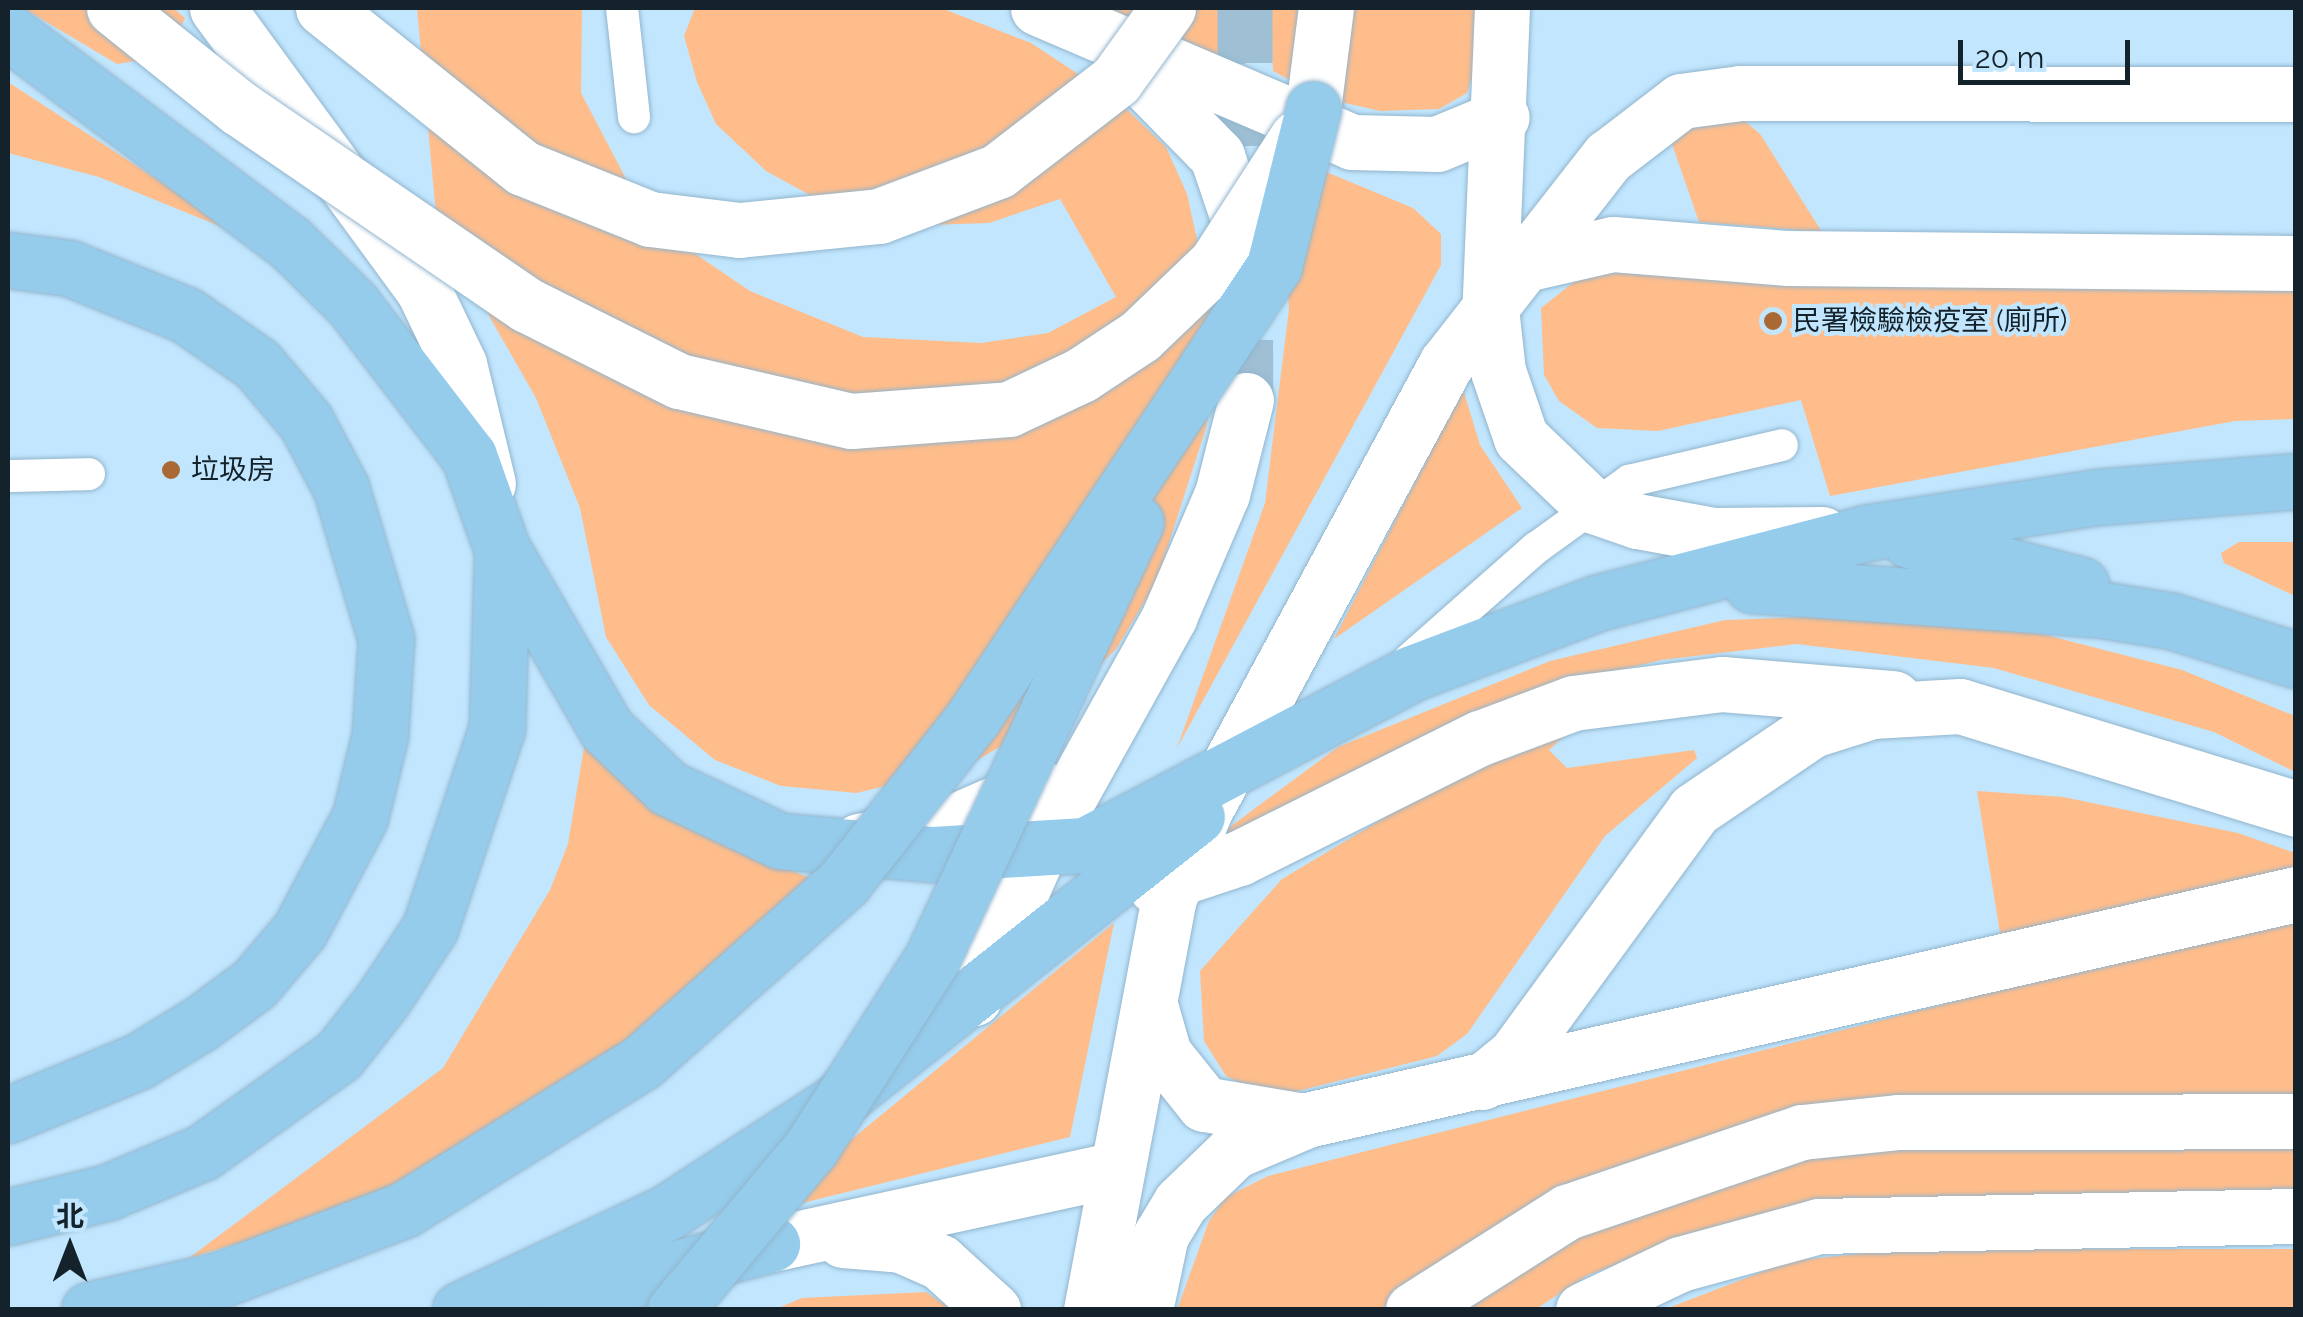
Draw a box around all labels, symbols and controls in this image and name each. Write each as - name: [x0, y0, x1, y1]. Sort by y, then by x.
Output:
- scale bar: [1963, 20, 2136, 82]
- text: 20 m: [1975, 40, 2044, 75]
- place label: 民署檢驗檢疫室 (廁所): [1793, 304, 2067, 338]
- marker: 民署檢驗檢疫室 (廁所): [1762, 310, 1784, 332]
- place label: 垃圾房: [191, 453, 275, 487]
- marker: 垃圾房: [160, 459, 182, 481]
- north arrow: [20, 1197, 120, 1297]
- text: 北: [56, 1200, 84, 1233]

